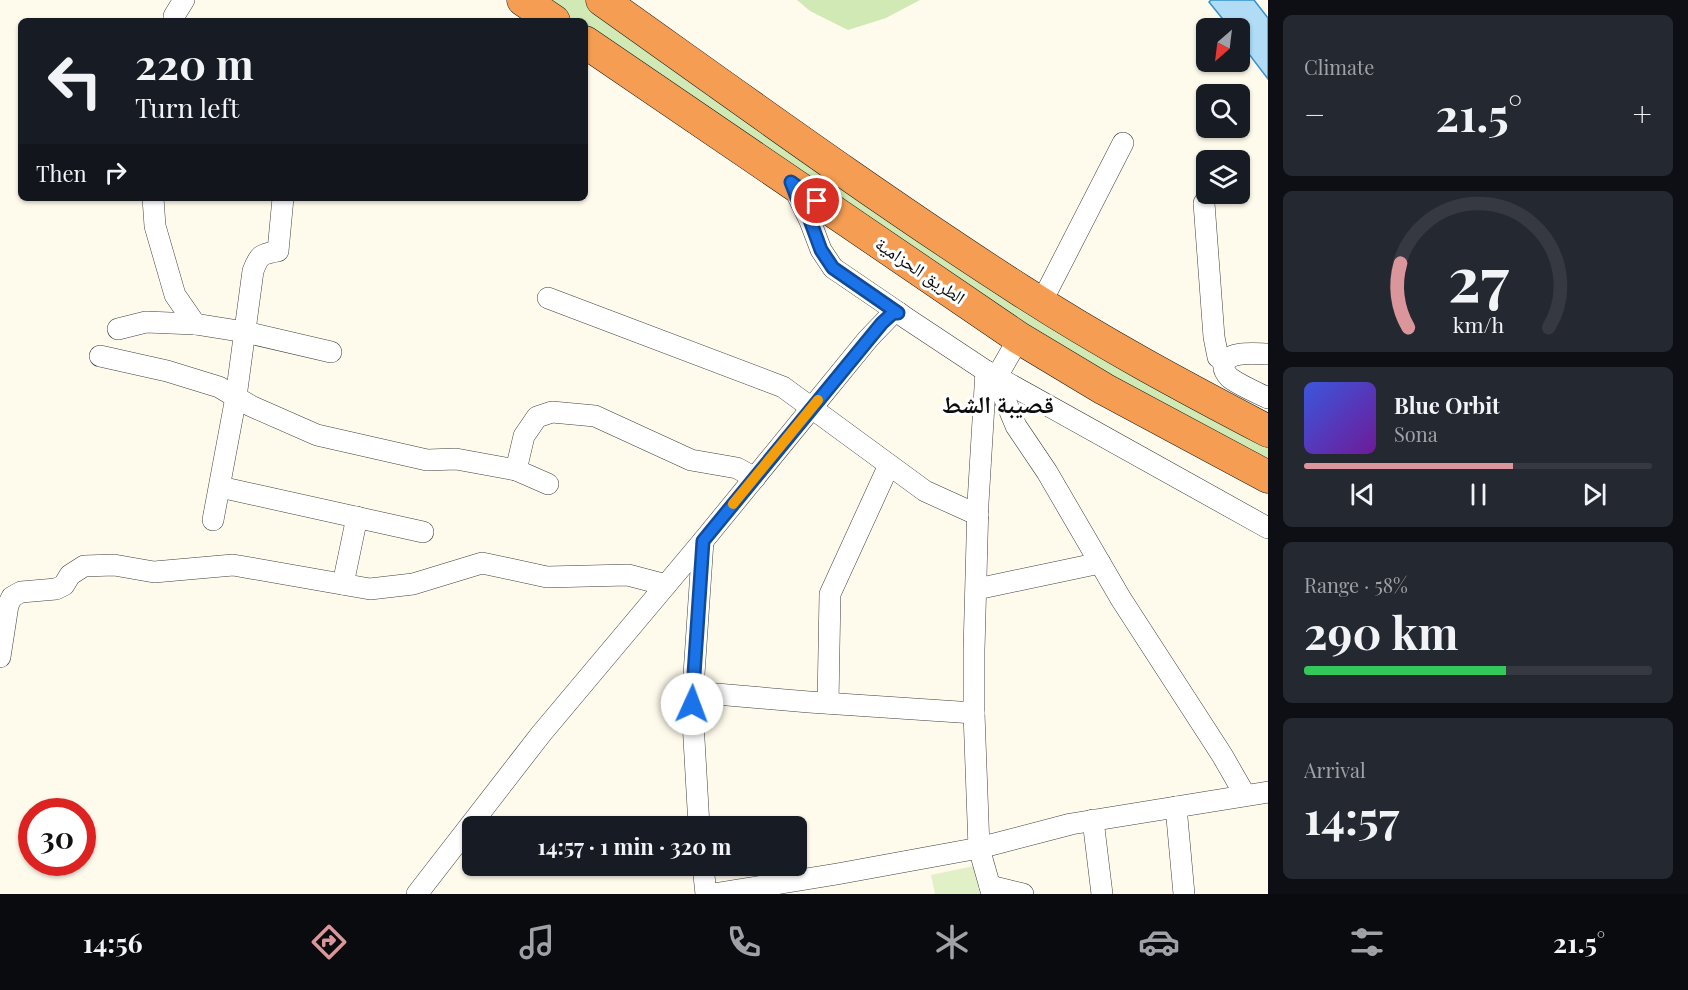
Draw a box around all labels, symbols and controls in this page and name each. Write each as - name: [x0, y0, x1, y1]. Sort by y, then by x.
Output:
- north arrow: [1196, 18, 1250, 72]
- map controls: [1196, 18, 1250, 204]
- text: 220 m: [135, 35, 254, 91]
- icon: left: [36, 42, 114, 120]
- text: Climate: [1304, 53, 1374, 80]
- text: 21.5°: [1436, 83, 1522, 143]
- button: search: [1196, 84, 1250, 138]
- text: Turn left: [135, 89, 239, 125]
- text: −: [1304, 91, 1325, 135]
- text: +: [1633, 91, 1652, 135]
- button: layers: [1196, 150, 1250, 204]
- icon: right: [99, 156, 132, 189]
- text: Then: [36, 158, 87, 188]
- pin: [791, 175, 842, 226]
- icon: arrive: [800, 184, 833, 217]
- street label: الطريق الحزامية: [871, 231, 970, 309]
- text: 27: [1447, 234, 1509, 318]
- text: km/h: [1452, 311, 1504, 339]
- district label: قصيبة الشط: [942, 387, 1054, 419]
- text: Blue Orbit: [1394, 390, 1500, 420]
- text: Sona: [1394, 420, 1438, 447]
- icon: previous: [1346, 478, 1379, 511]
- icon: pause: [1462, 478, 1495, 511]
- icon: next: [1578, 478, 1611, 511]
- text: Range · 58%: [1304, 571, 1408, 598]
- text: 290 km: [1304, 601, 1458, 661]
- position arrow: [660, 672, 724, 736]
- text: Arrival: [1304, 756, 1366, 783]
- text: 14:57: [1304, 786, 1399, 846]
- speed limit sign: 30: [18, 798, 96, 876]
- text: 14:57 · 1 min · 320 m: [538, 831, 732, 861]
- icon: directions: [308, 921, 350, 963]
- icon: music: [516, 921, 558, 963]
- icon: phone: [723, 921, 765, 963]
- icon: climate: [931, 921, 973, 963]
- icon: car: [1138, 921, 1180, 963]
- icon: filters: [1346, 921, 1388, 963]
- text: 14:56: [83, 924, 143, 960]
- text: 21.5°: [1553, 924, 1605, 960]

